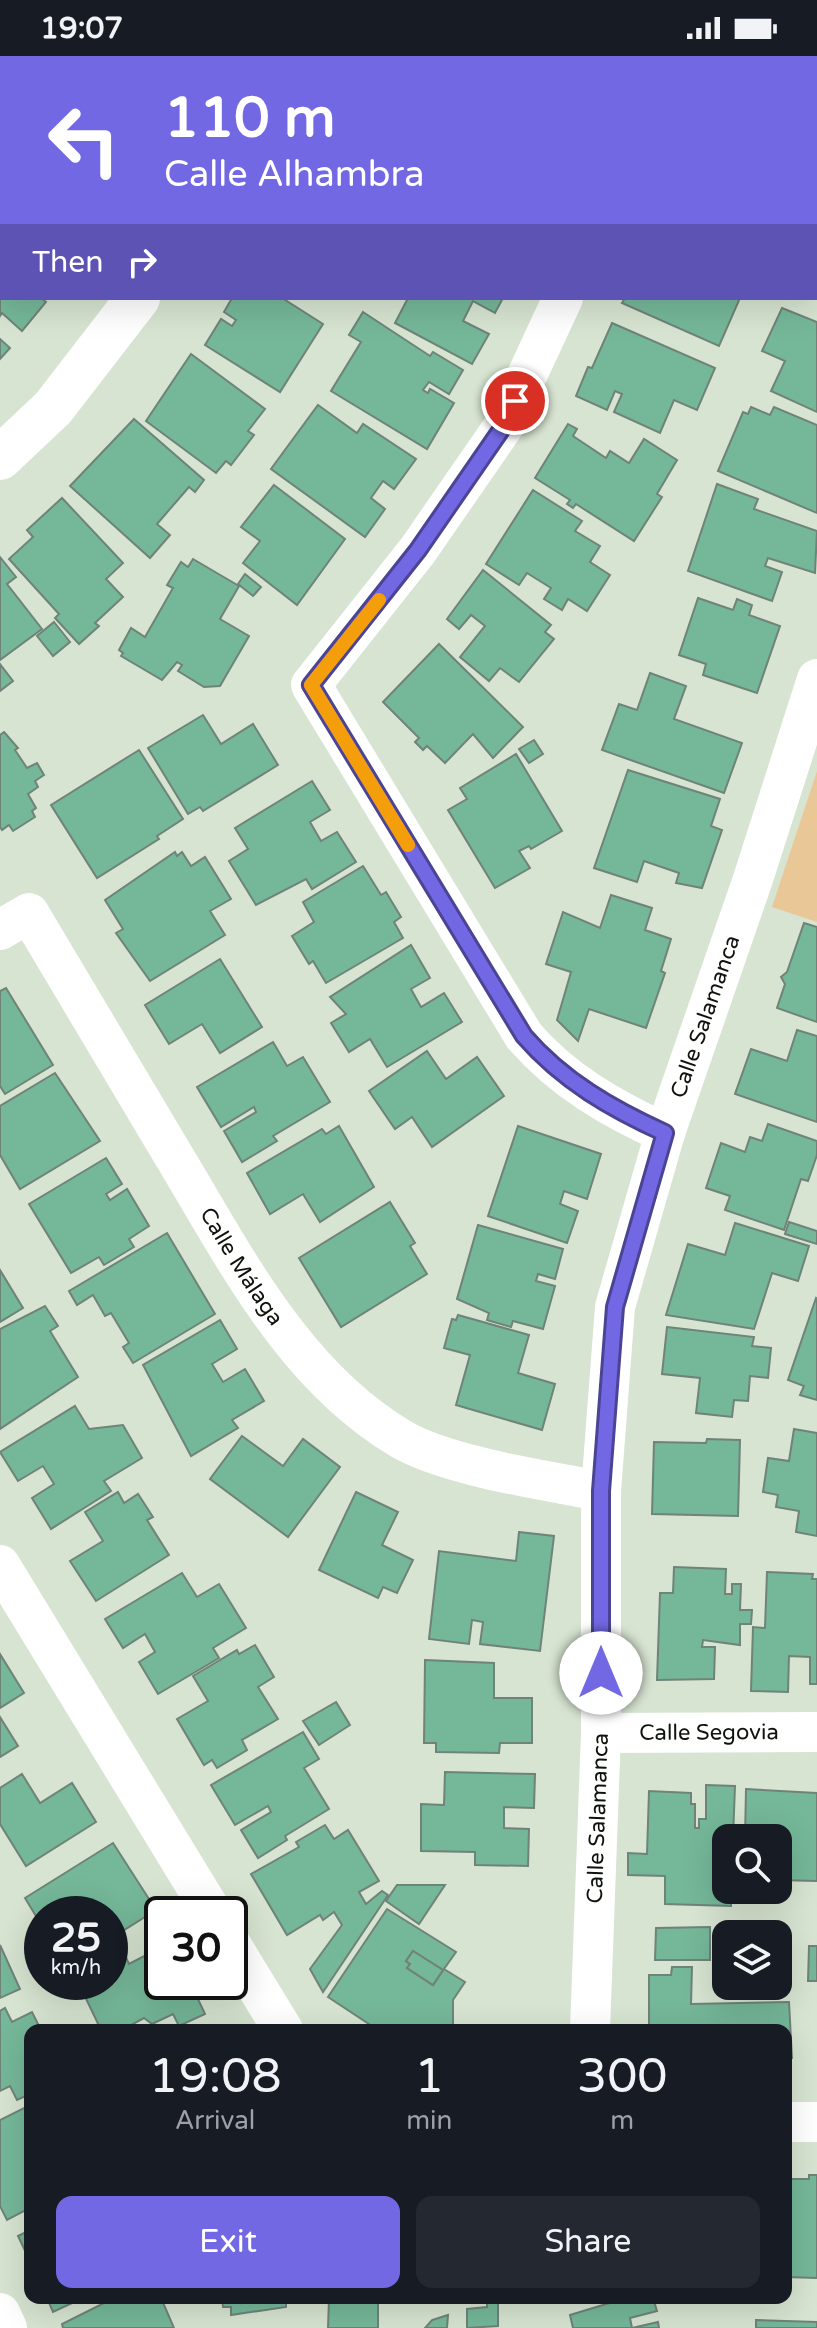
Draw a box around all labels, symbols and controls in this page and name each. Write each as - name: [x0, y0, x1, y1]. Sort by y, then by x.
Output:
- text: 19:07: [40, 10, 123, 47]
- text: 110 m: [164, 85, 335, 152]
- icon: left: [32, 88, 136, 192]
- text: Calle Alhambra: [164, 153, 424, 196]
- icon: right: [120, 240, 164, 284]
- text: Then: [32, 244, 104, 281]
- pin: [481, 367, 549, 435]
- icon: arrive: [493, 379, 537, 423]
- street label: Calle Salamanca: [665, 932, 746, 1101]
- street label: Calle Málaga: [194, 1203, 289, 1330]
- position arrow: [559, 1631, 643, 1715]
- street label: Calle Segovia: [639, 1719, 779, 1746]
- street label: Calle Salamanca: [582, 1732, 614, 1904]
- map controls: [712, 1824, 792, 2000]
- button: search: [712, 1824, 792, 1904]
- speed limit sign: 30: [144, 1896, 248, 2000]
- text: 25: [51, 1914, 101, 1962]
- button: layers: [712, 1920, 792, 2000]
- text: km/h: [51, 1956, 101, 1980]
- text: 19:08: [149, 2048, 282, 2106]
- text: 1: [414, 2048, 444, 2106]
- text: 300: [577, 2048, 667, 2106]
- text: Arrival: [175, 2105, 255, 2136]
- text: min: [406, 2105, 452, 2136]
- text: m: [610, 2105, 634, 2136]
- button: Exit: [56, 2196, 400, 2288]
- button: Share: [416, 2196, 760, 2288]

